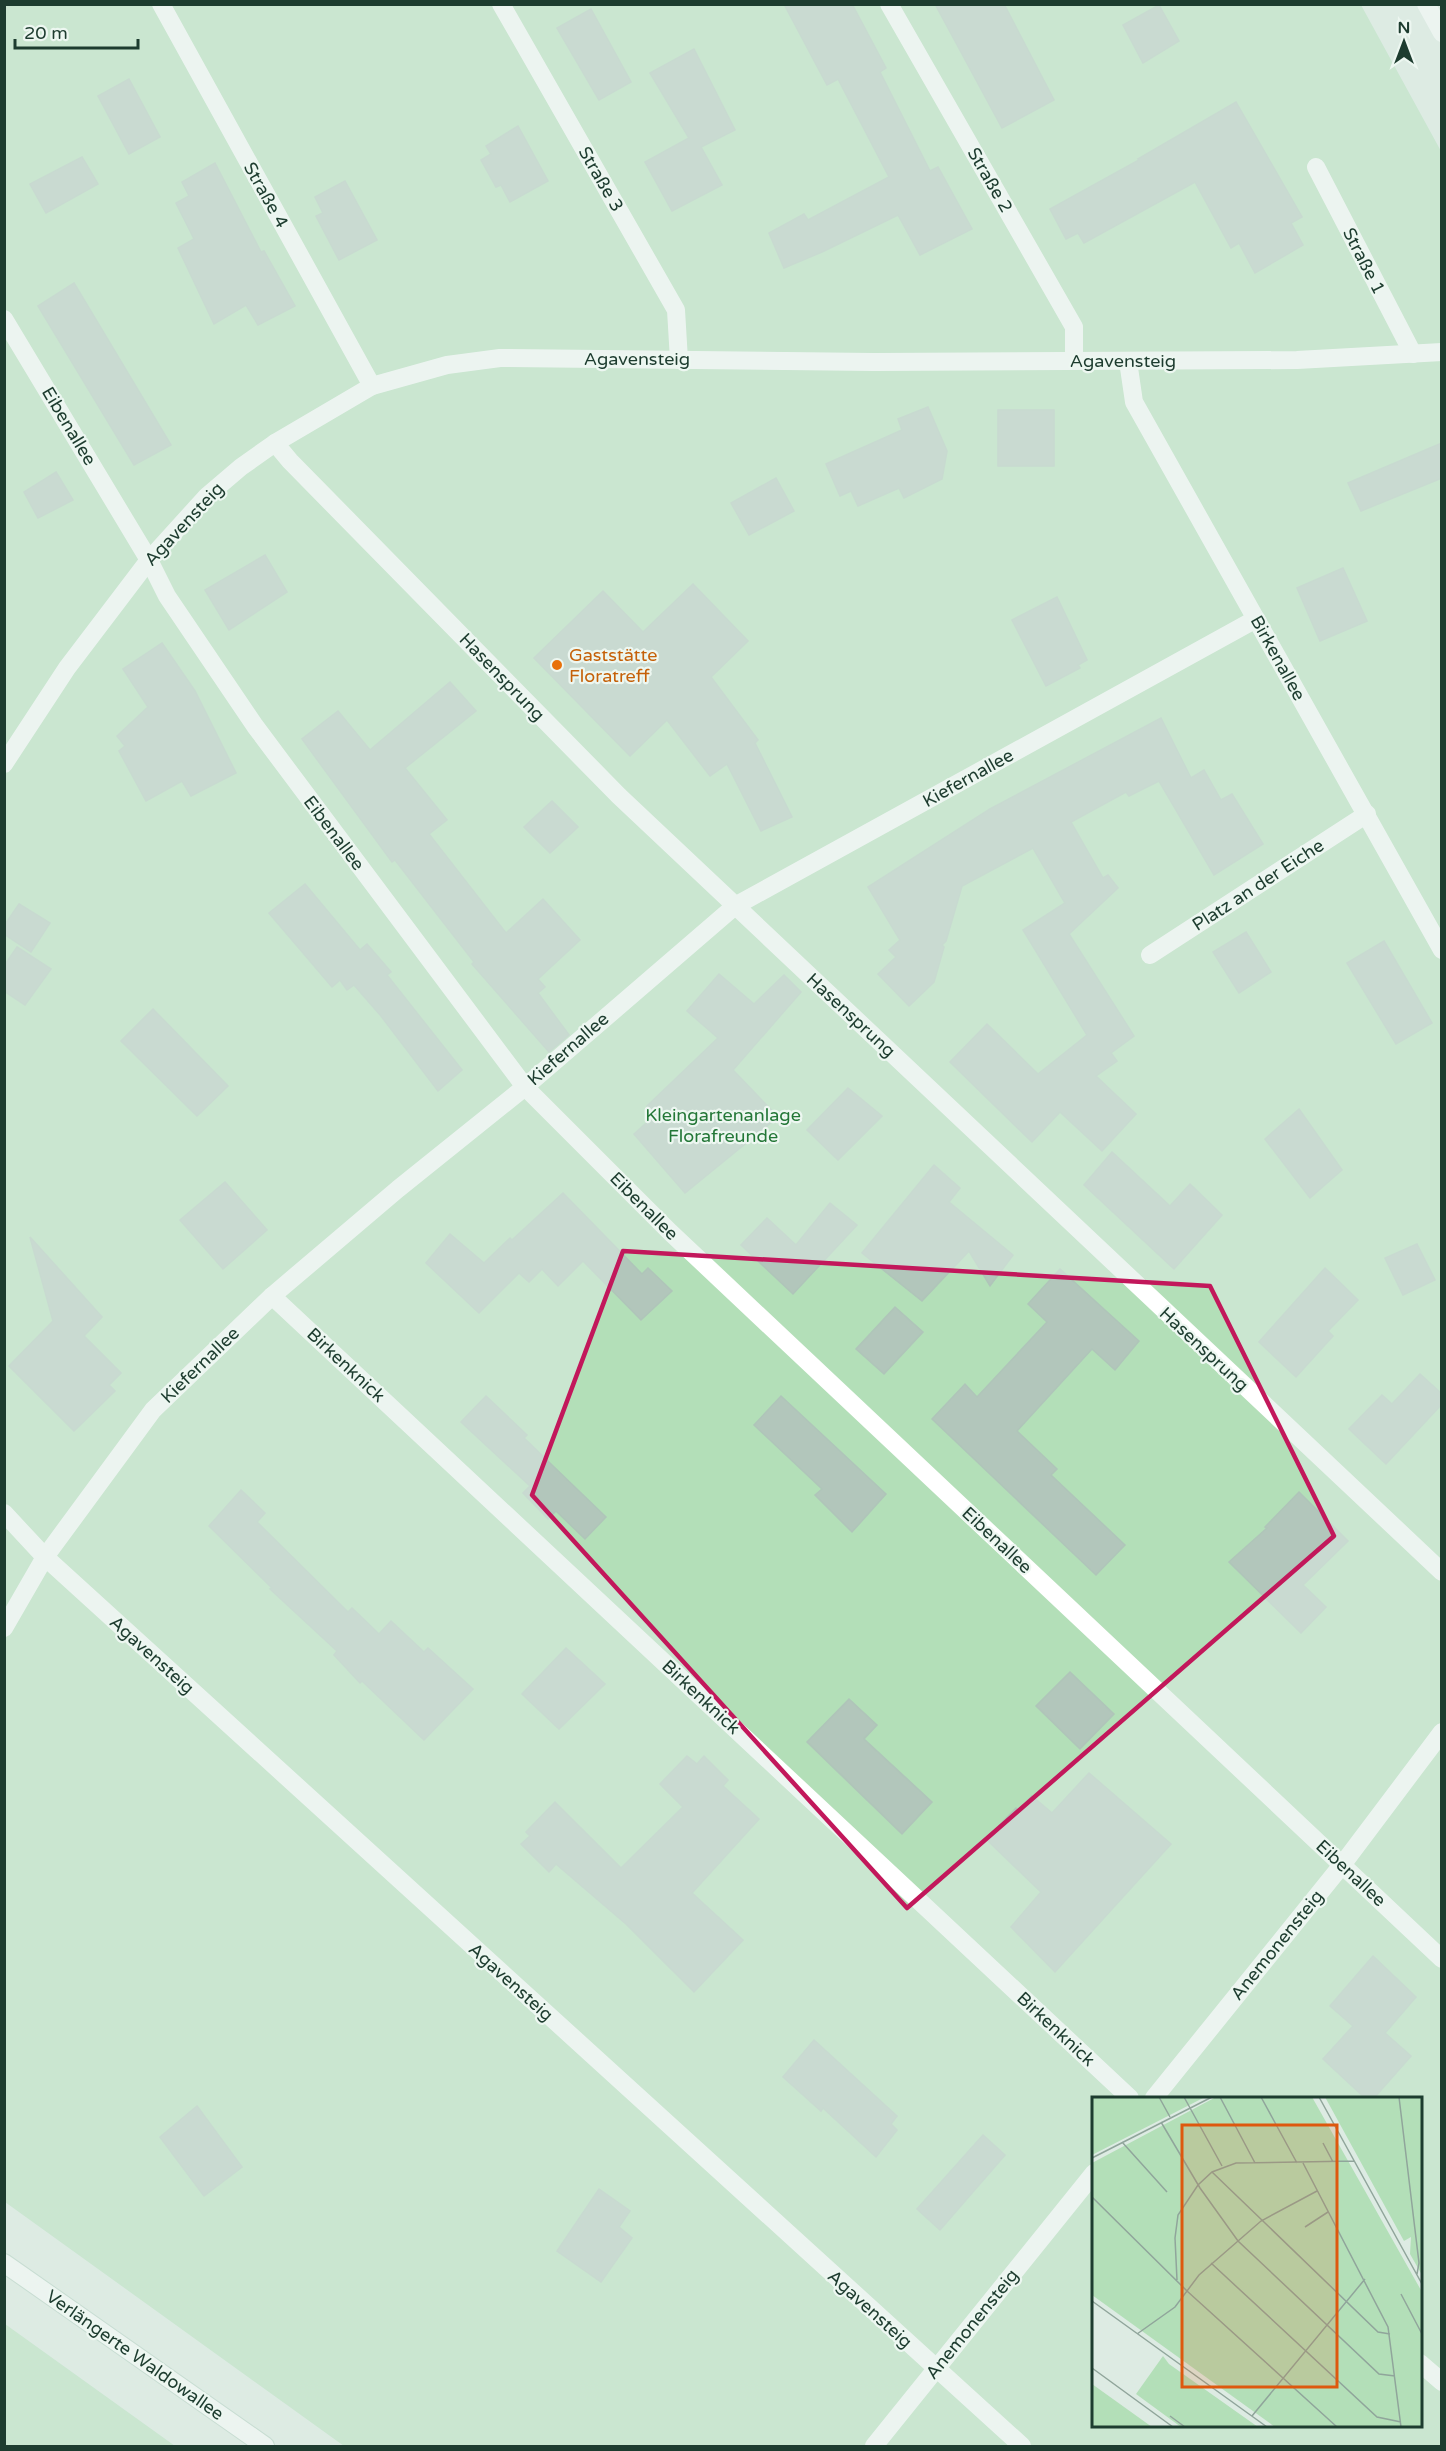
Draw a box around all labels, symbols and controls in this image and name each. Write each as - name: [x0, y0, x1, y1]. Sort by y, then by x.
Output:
- scale bar: [15, 12, 138, 50]
- north arrow: [1374, 12, 1434, 72]
- text: N: [1398, 18, 1410, 38]
- text: 20 m: [24, 22, 68, 44]
- street label: Straße 3: [574, 142, 628, 216]
- street label: Straße 2: [963, 143, 1017, 217]
- street label: Straße 4: [239, 158, 293, 232]
- street label: Straße 1: [1338, 224, 1390, 298]
- street label: Agavensteig: [584, 348, 690, 370]
- street label: Agavensteig: [1070, 350, 1176, 372]
- street label: Eibenallee: [37, 383, 101, 469]
- street label: Agavensteig: [140, 478, 228, 570]
- street label: Birkenallee: [1246, 612, 1310, 704]
- street label: Hasensprung: [455, 628, 549, 726]
- place label: Gaststätte Floratreff: [569, 644, 657, 687]
- marker: Gaststätte Floratreff: [550, 658, 564, 672]
- street label: Kiefernallee: [919, 744, 1017, 812]
- street label: Eibenallee: [299, 791, 369, 875]
- street label: Platz an der Eiche: [1188, 834, 1328, 936]
- street label: Hasensprung: [802, 968, 900, 1062]
- street label: Kiefernallee: [523, 1008, 613, 1090]
- park label: Kleingartenanlage Florafreunde: [645, 1104, 801, 1147]
- street label: Eibenallee: [605, 1167, 683, 1245]
- street label: Hasensprung: [1155, 1302, 1253, 1396]
- street label: Kiefernallee: [156, 1322, 244, 1408]
- street label: Birkenknick: [302, 1323, 390, 1407]
- street label: Eibenallee: [957, 1502, 1037, 1578]
- street label: Agavensteig: [105, 1611, 199, 1699]
- street label: Birkenknick: [657, 1655, 745, 1739]
- street label: Eibenallee: [1311, 1835, 1391, 1911]
- street label: Anemonensteig: [1226, 1885, 1328, 2005]
- street label: Agavensteig: [464, 1938, 558, 2026]
- street label: Birkenknick: [1012, 1987, 1100, 2071]
- inset map: [1092, 2097, 1422, 2427]
- street label: Anemonensteig: [921, 2264, 1023, 2384]
- street label: Agavensteig: [823, 2265, 917, 2353]
- street label: Verlängerte Waldowallee: [42, 2285, 228, 2425]

